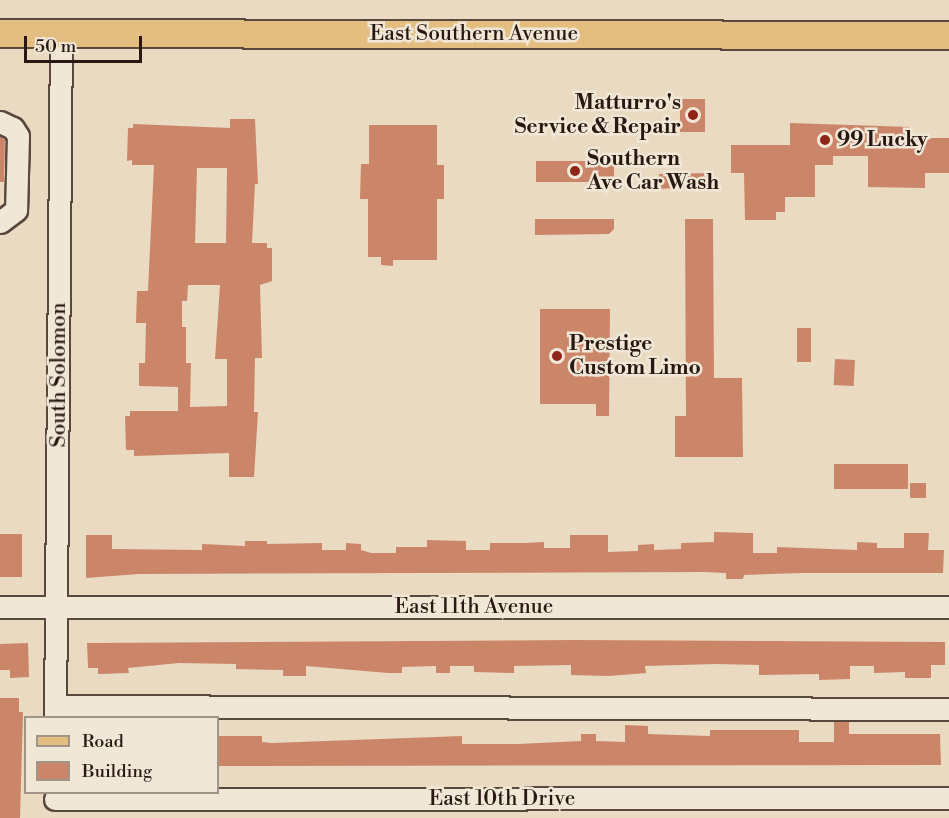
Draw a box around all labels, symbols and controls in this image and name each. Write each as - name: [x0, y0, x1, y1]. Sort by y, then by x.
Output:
- street label: East Southern Avenue: [370, 21, 578, 47]
- scale bar: [27, 24, 146, 62]
- text: 50 m: [35, 35, 76, 58]
- place label: Matturro's Service & Repair: [514, 90, 681, 140]
- marker: Matturro's Service & Repair: [686, 108, 700, 122]
- place label: 99 Lucky: [837, 127, 928, 153]
- marker: 99 Lucky: [818, 133, 832, 147]
- place label: Southern Ave Car Wash: [587, 146, 719, 196]
- marker: Southern Ave Car Wash: [568, 164, 582, 178]
- street label: South Solomon: [46, 303, 72, 447]
- place label: Prestige Custom Limo: [569, 331, 701, 381]
- marker: Prestige Custom Limo: [550, 349, 564, 363]
- street label: East 11th Avenue: [395, 594, 553, 620]
- legend: [24, 716, 219, 794]
- text: Road: [82, 730, 124, 753]
- text: Building: [82, 760, 152, 783]
- street label: East 10th Drive: [429, 786, 575, 812]

